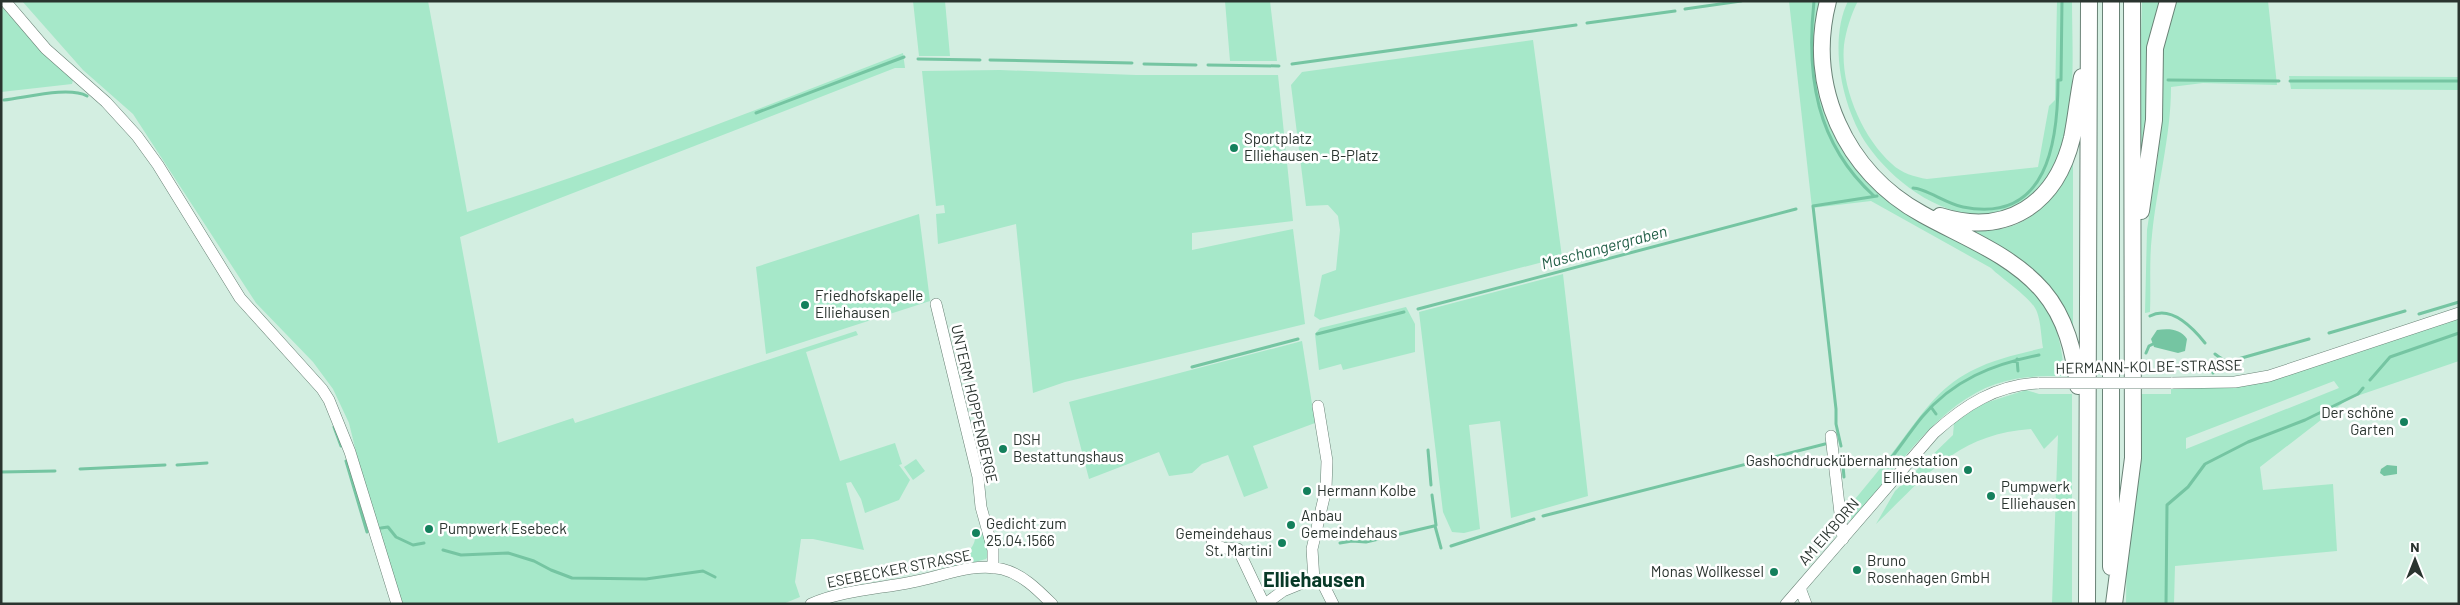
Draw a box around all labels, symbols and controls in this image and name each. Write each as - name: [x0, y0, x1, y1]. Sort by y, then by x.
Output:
- place label: Sportplatz Elliehausen - B-Platz: [1244, 129, 1379, 164]
- marker: Sportplatz Elliehausen - B-Platz: [1228, 142, 1240, 154]
- water label: Maschangergraben: [1539, 221, 1669, 272]
- place label: Friedhofskapelle Elliehausen: [815, 286, 923, 321]
- marker: Friedhofskapelle Elliehausen: [799, 299, 811, 311]
- street label: UNTERM HOPPENBERGE: [948, 323, 1002, 485]
- street label: HERMANN-KOLBE-STRASSE: [2055, 355, 2243, 377]
- place label: Der schöne Garten: [2321, 403, 2394, 438]
- marker: Der schöne Garten: [2398, 416, 2410, 428]
- place label: DSH Bestattungshaus: [1013, 430, 1124, 465]
- marker: DSH Bestattungshaus: [997, 443, 1009, 455]
- place label: Gashochdruckübernahmestation Elliehausen: [1746, 451, 1958, 486]
- marker: Gashochdruckübernahmestation Elliehausen: [1962, 464, 1974, 476]
- place label: Pumpwerk Elliehausen: [2001, 477, 2076, 512]
- place label: Hermann Kolbe: [1317, 481, 1416, 499]
- marker: Hermann Kolbe: [1301, 485, 1313, 497]
- marker: Pumpwerk Elliehausen: [1985, 490, 1997, 502]
- street label: AM EIKBORN: [1794, 494, 1862, 569]
- place label: Anbau Gemeindehaus: [1301, 506, 1397, 541]
- place label: Gedicht zum 25.04.1566: [986, 514, 1067, 549]
- place label: Pumpwerk Esebeck: [439, 519, 567, 537]
- marker: Anbau Gemeindehaus: [1285, 519, 1297, 531]
- marker: Pumpwerk Esebeck: [423, 523, 435, 535]
- place label: Gemeindehaus St. Martini: [1176, 524, 1272, 559]
- marker: Gedicht zum 25.04.1566: [970, 527, 982, 539]
- north arrow: [2390, 535, 2440, 585]
- marker: Gemeindehaus St. Martini: [1276, 537, 1288, 549]
- text: N: [2410, 538, 2420, 555]
- street label: ESEBECKER STRASSE: [825, 545, 973, 591]
- place label: Bruno Rosenhagen GmbH: [1867, 551, 1990, 586]
- place label: Monas Wollkessel: [1651, 562, 1764, 580]
- marker: Bruno Rosenhagen GmbH: [1851, 564, 1863, 576]
- marker: Monas Wollkessel: [1768, 566, 1780, 578]
- district label: Elliehausen: [1263, 567, 1365, 591]

